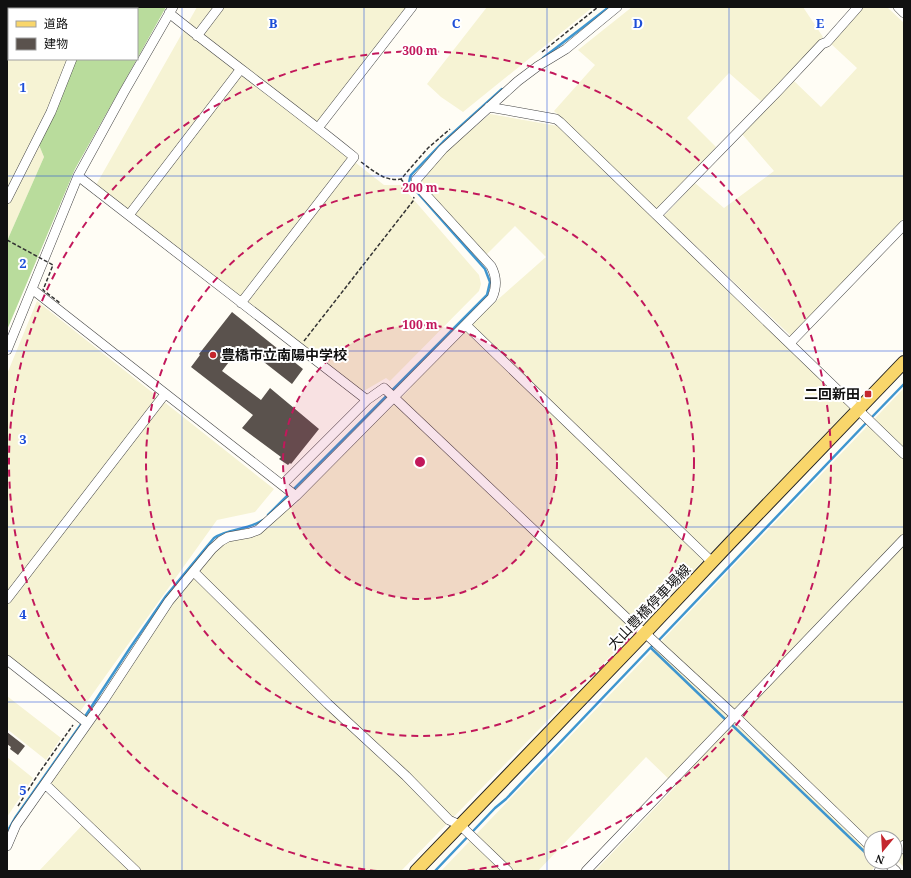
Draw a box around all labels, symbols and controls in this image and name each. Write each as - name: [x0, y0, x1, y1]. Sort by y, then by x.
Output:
- legend: [8, 8, 138, 60]
- text: B: [269, 14, 278, 32]
- text: C: [452, 14, 461, 32]
- text: D: [633, 14, 643, 32]
- text: E: [816, 14, 825, 32]
- text: 道路: [44, 15, 68, 32]
- text: 建物: [44, 35, 68, 52]
- text: 300 m: [402, 42, 438, 59]
- text: 1: [19, 78, 27, 96]
- text: 200 m: [402, 179, 438, 196]
- text: 2: [19, 254, 27, 272]
- text: 100 m: [402, 316, 438, 333]
- place label: 豊橋市立南陽中学校: [221, 345, 347, 364]
- marker: 豊橋市立南陽中学校: [208, 350, 218, 360]
- place label: 二回新田: [804, 384, 860, 403]
- marker: 二回新田: [863, 389, 873, 399]
- text: 3: [19, 430, 27, 448]
- centre of rings: [413, 455, 427, 469]
- street label: 大山豊橋停車場線: [603, 560, 694, 654]
- text: 4: [19, 605, 27, 623]
- text: 5: [19, 781, 27, 799]
- north arrow: [863, 830, 903, 870]
- text: N: [873, 851, 886, 868]

